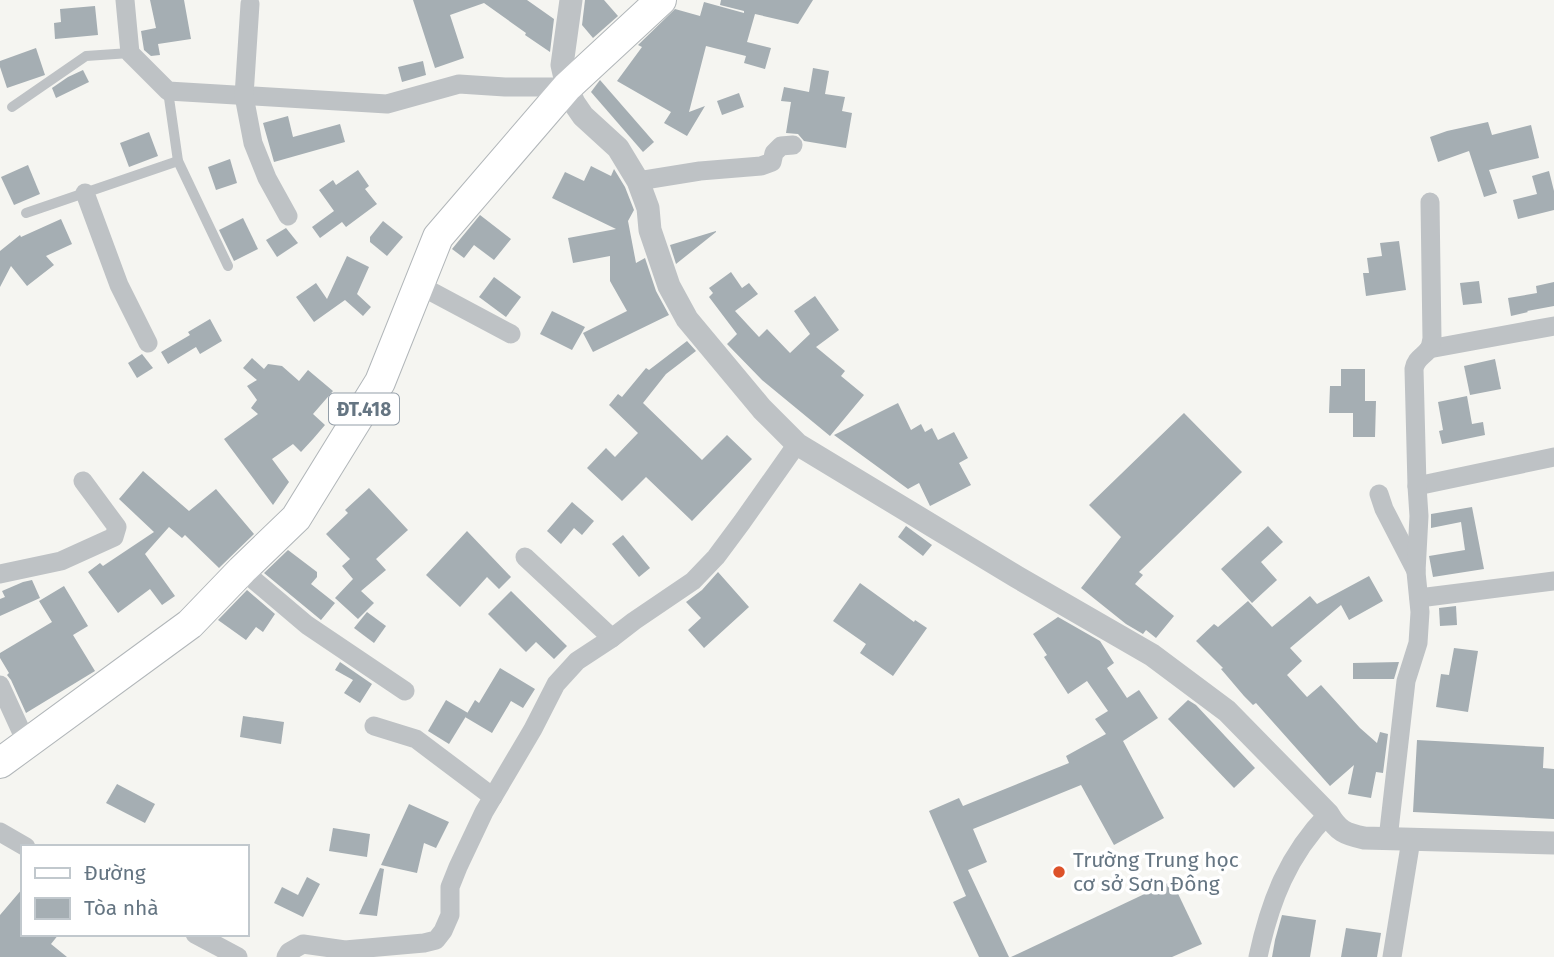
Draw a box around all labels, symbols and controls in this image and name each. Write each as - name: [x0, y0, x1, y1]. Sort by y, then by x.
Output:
- road number: ĐT.418: [329, 394, 399, 424]
- legend: [21, 845, 248, 936]
- place label: Trường Trung học cơ sở Sơn Đông: [1073, 847, 1239, 897]
- text: Đường: [84, 860, 146, 886]
- marker: Trường Trung học cơ sở Sơn Đông: [1051, 864, 1067, 880]
- text: Tòa nhà: [84, 895, 159, 921]

